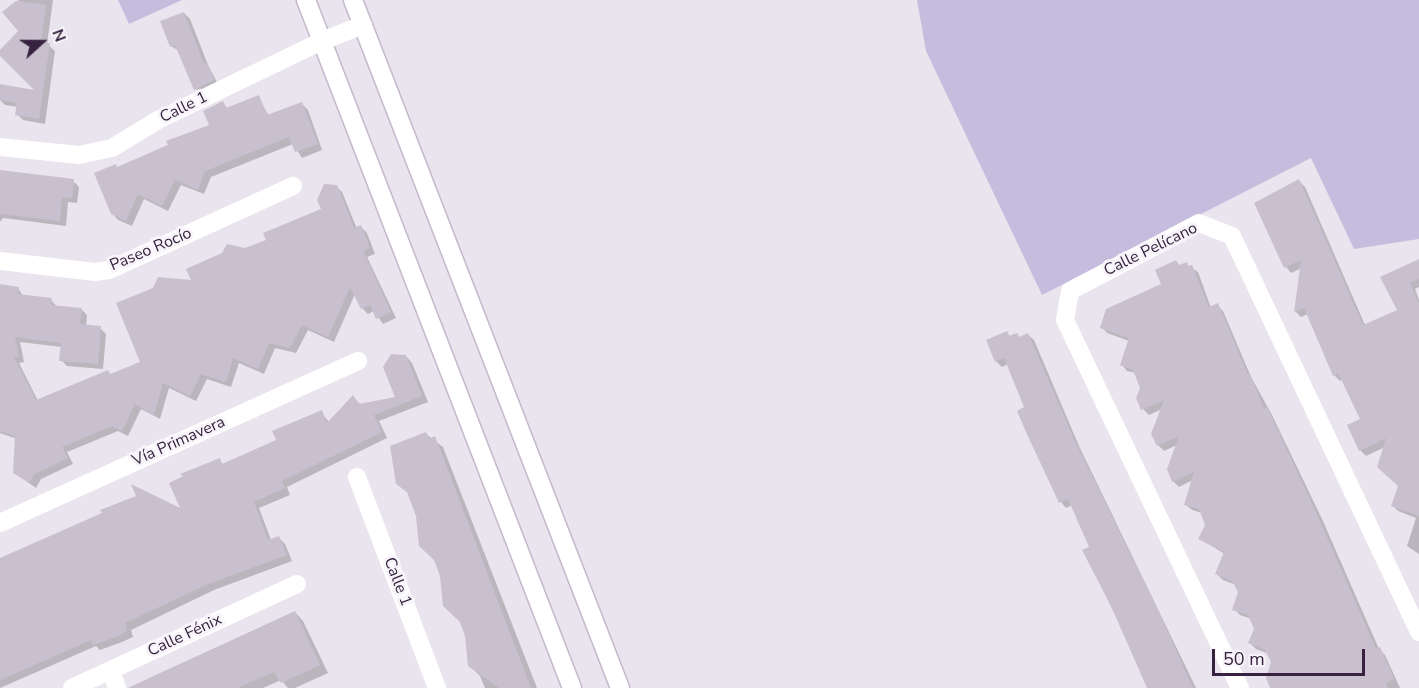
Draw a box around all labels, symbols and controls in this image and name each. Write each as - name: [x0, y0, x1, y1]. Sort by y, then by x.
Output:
- north arrow: [12, 12, 72, 72]
- text: N: [46, 26, 71, 45]
- street label: Calle 1: [157, 88, 211, 128]
- street label: Calle Pelícano: [1101, 219, 1201, 281]
- street label: Paseo Rocío: [107, 224, 195, 276]
- street label: Vía Primavera: [130, 413, 228, 471]
- street label: Calle 1: [379, 555, 415, 609]
- street label: Calle Fénix: [145, 611, 225, 661]
- scale bar: [1215, 637, 1368, 675]
- text: 50 m: [1223, 647, 1265, 671]

